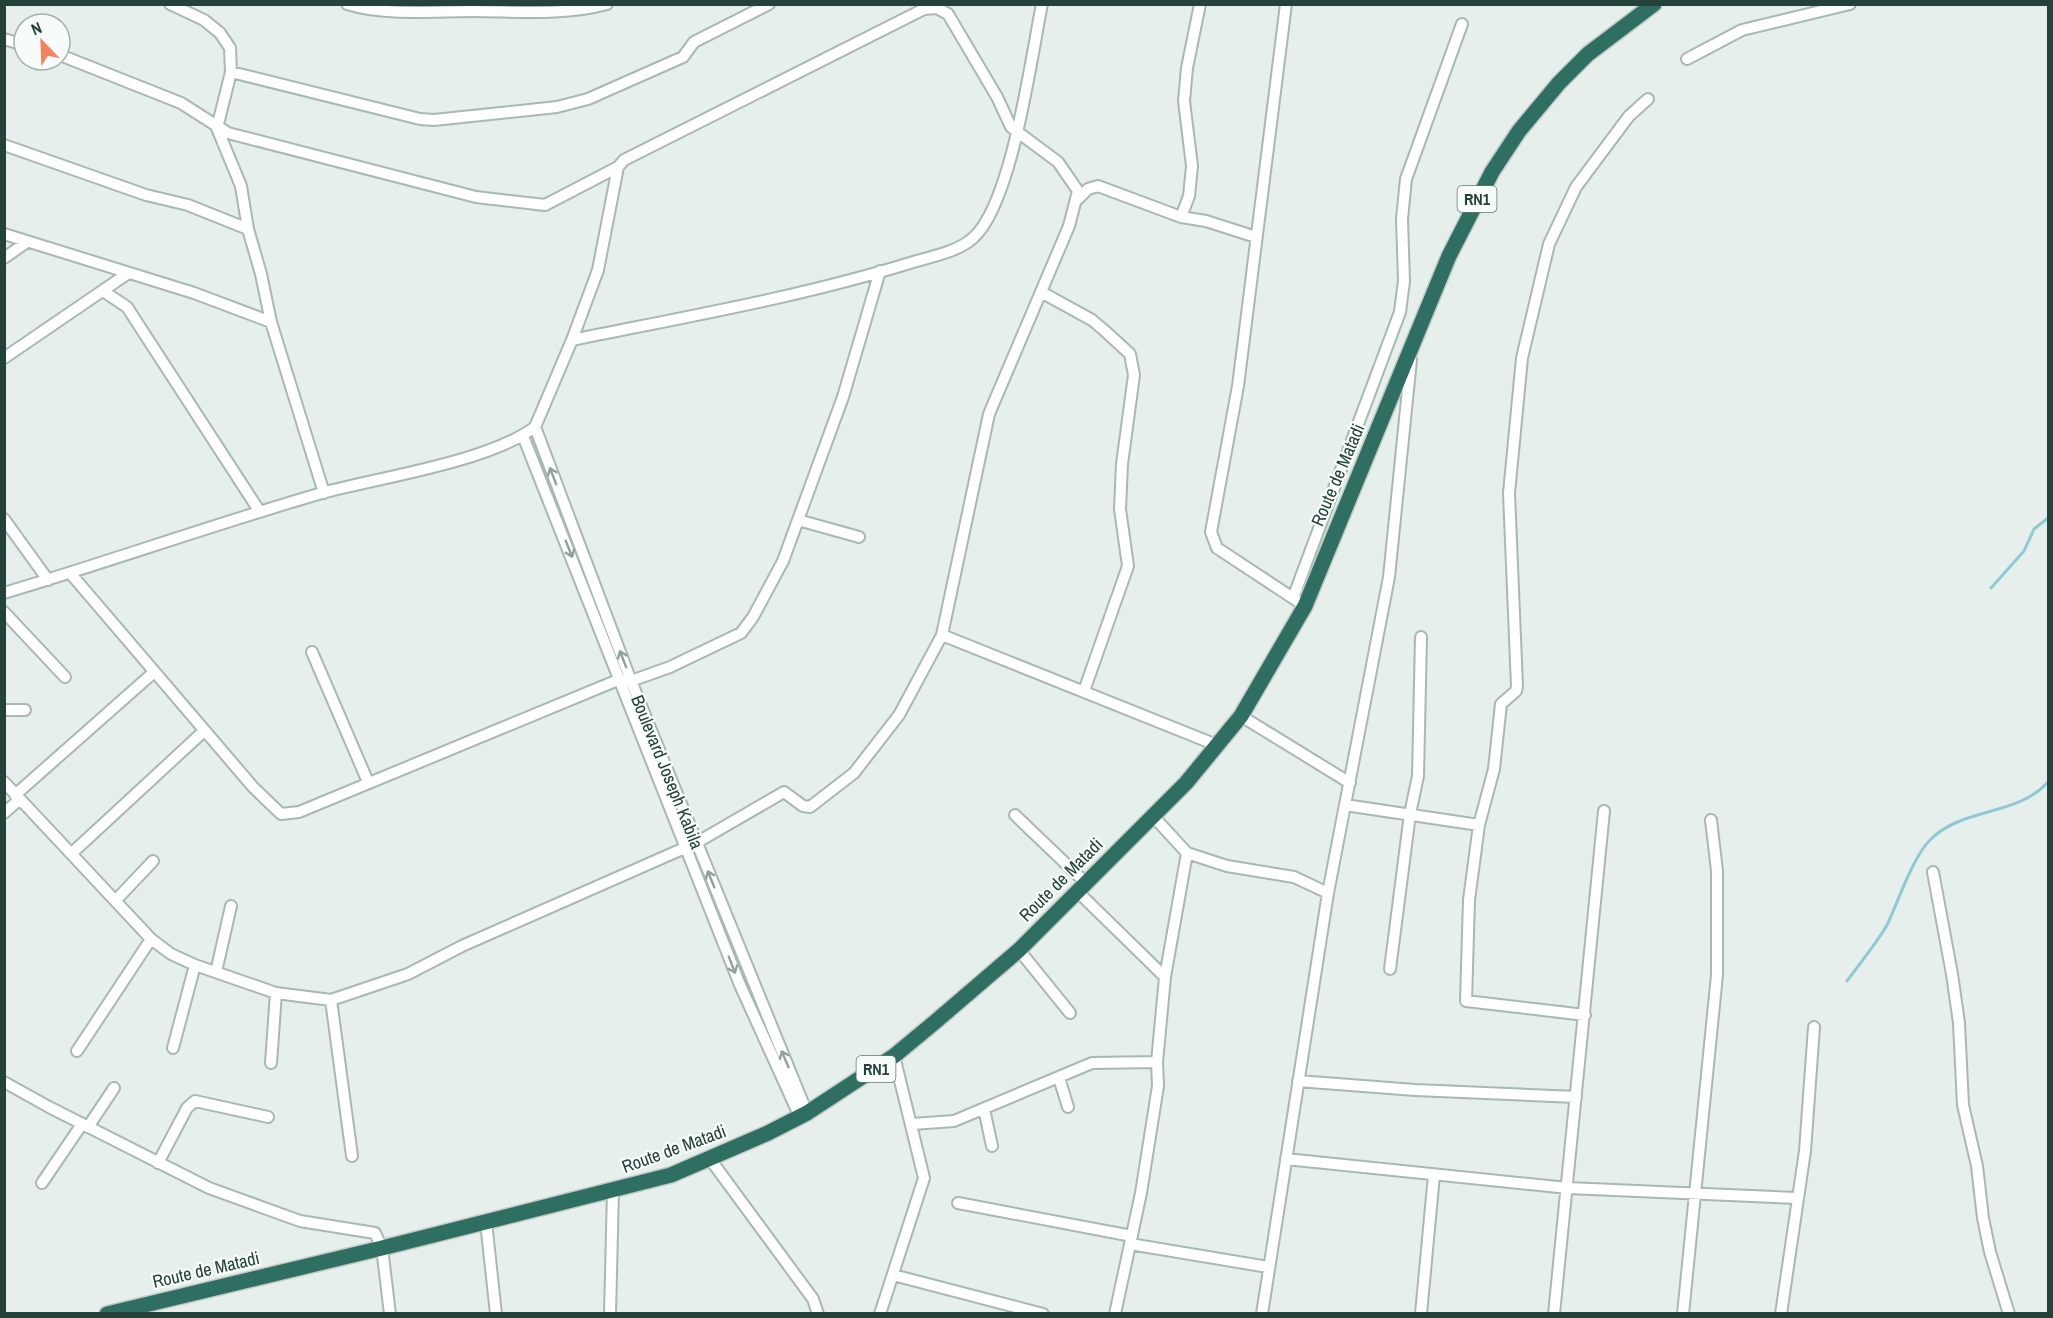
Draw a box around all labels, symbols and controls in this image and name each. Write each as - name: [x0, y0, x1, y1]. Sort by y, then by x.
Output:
- north arrow: [12, 12, 72, 72]
- text: N: [27, 16, 45, 40]
- road number: RN1: [1458, 186, 1496, 212]
- street label: Route de Matadi: [1305, 420, 1370, 530]
- one-way arrow: [547, 467, 558, 486]
- one-way arrow: [564, 539, 575, 557]
- one-way arrow: [616, 650, 627, 668]
- street label: Boulevard Joseph Kabila: [625, 691, 710, 853]
- street label: Route de Matadi: [1013, 832, 1108, 927]
- one-way arrow: [705, 870, 716, 888]
- one-way arrow: [727, 955, 738, 974]
- one-way arrow: [779, 1050, 790, 1069]
- road number: RN1: [856, 1056, 896, 1082]
- street label: Route de Matadi: [618, 1118, 729, 1179]
- street label: Route de Matadi: [150, 1245, 262, 1294]

